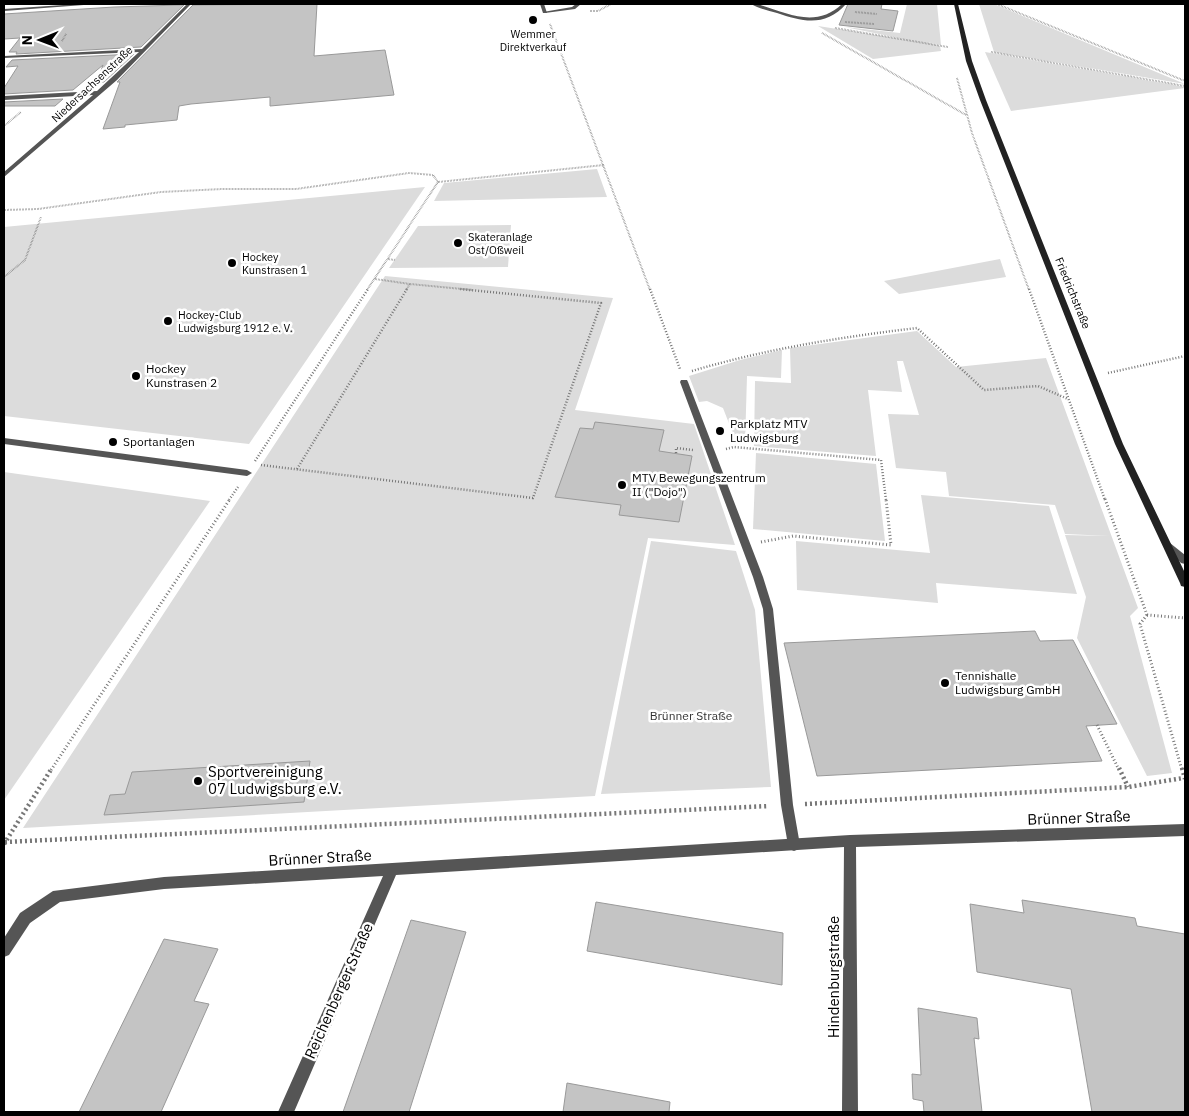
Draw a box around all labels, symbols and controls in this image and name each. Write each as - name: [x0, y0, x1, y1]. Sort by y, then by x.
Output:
- marker: Wemmer Direktverkauf: [527, 14, 539, 26]
- north arrow: [15, 15, 65, 65]
- place label: Wemmer Direktverkauf: [500, 27, 567, 54]
- text: N: [18, 35, 36, 45]
- street label: Niedersachsenstraße: [49, 43, 135, 125]
- place label: Skateranlage Ost/Oßweil: [468, 230, 533, 257]
- marker: Skateranlage Ost/Oßweil: [452, 237, 464, 249]
- place label: Hockey Kunstrasen 1: [242, 250, 308, 277]
- street label: Friedrichstraße: [1052, 255, 1094, 331]
- marker: Hockey Kunstrasen 1: [226, 257, 238, 269]
- place label: Hockey-Club Ludwigsburg 1912 e. V.: [178, 308, 293, 335]
- marker: Hockey-Club Ludwigsburg 1912 e. V.: [162, 315, 174, 327]
- place label: Hockey Kunstrasen 2: [146, 361, 217, 390]
- marker: Hockey Kunstrasen 2: [130, 370, 142, 382]
- place label: Parkplatz MTV Ludwigsburg: [730, 416, 808, 445]
- marker: Parkplatz MTV Ludwigsburg: [714, 425, 726, 437]
- place label: Sportanlagen: [123, 434, 195, 449]
- marker: Sportanlagen: [107, 436, 119, 448]
- place label: MTV Bewegungszentrum II ("Dojo"): [632, 470, 766, 499]
- marker: MTV Bewegungszentrum II ("Dojo"): [616, 479, 628, 491]
- place label: Tennishalle Ludwigsburg GmbH: [955, 668, 1060, 697]
- marker: Tennishalle Ludwigsburg GmbH: [939, 677, 951, 689]
- park label: Brünner Straße: [650, 708, 733, 723]
- place label: Sportvereinigung 07 Ludwigsburg e.V.: [208, 762, 342, 798]
- marker: Sportvereinigung 07 Ludwigsburg e.V.: [192, 775, 204, 787]
- street label: Brünner Straße: [1027, 806, 1131, 829]
- street label: Brünner Straße: [268, 845, 372, 870]
- street label: Hindenburgstraße: [824, 916, 843, 1038]
- street label: Reichenberger Straße: [300, 920, 377, 1062]

